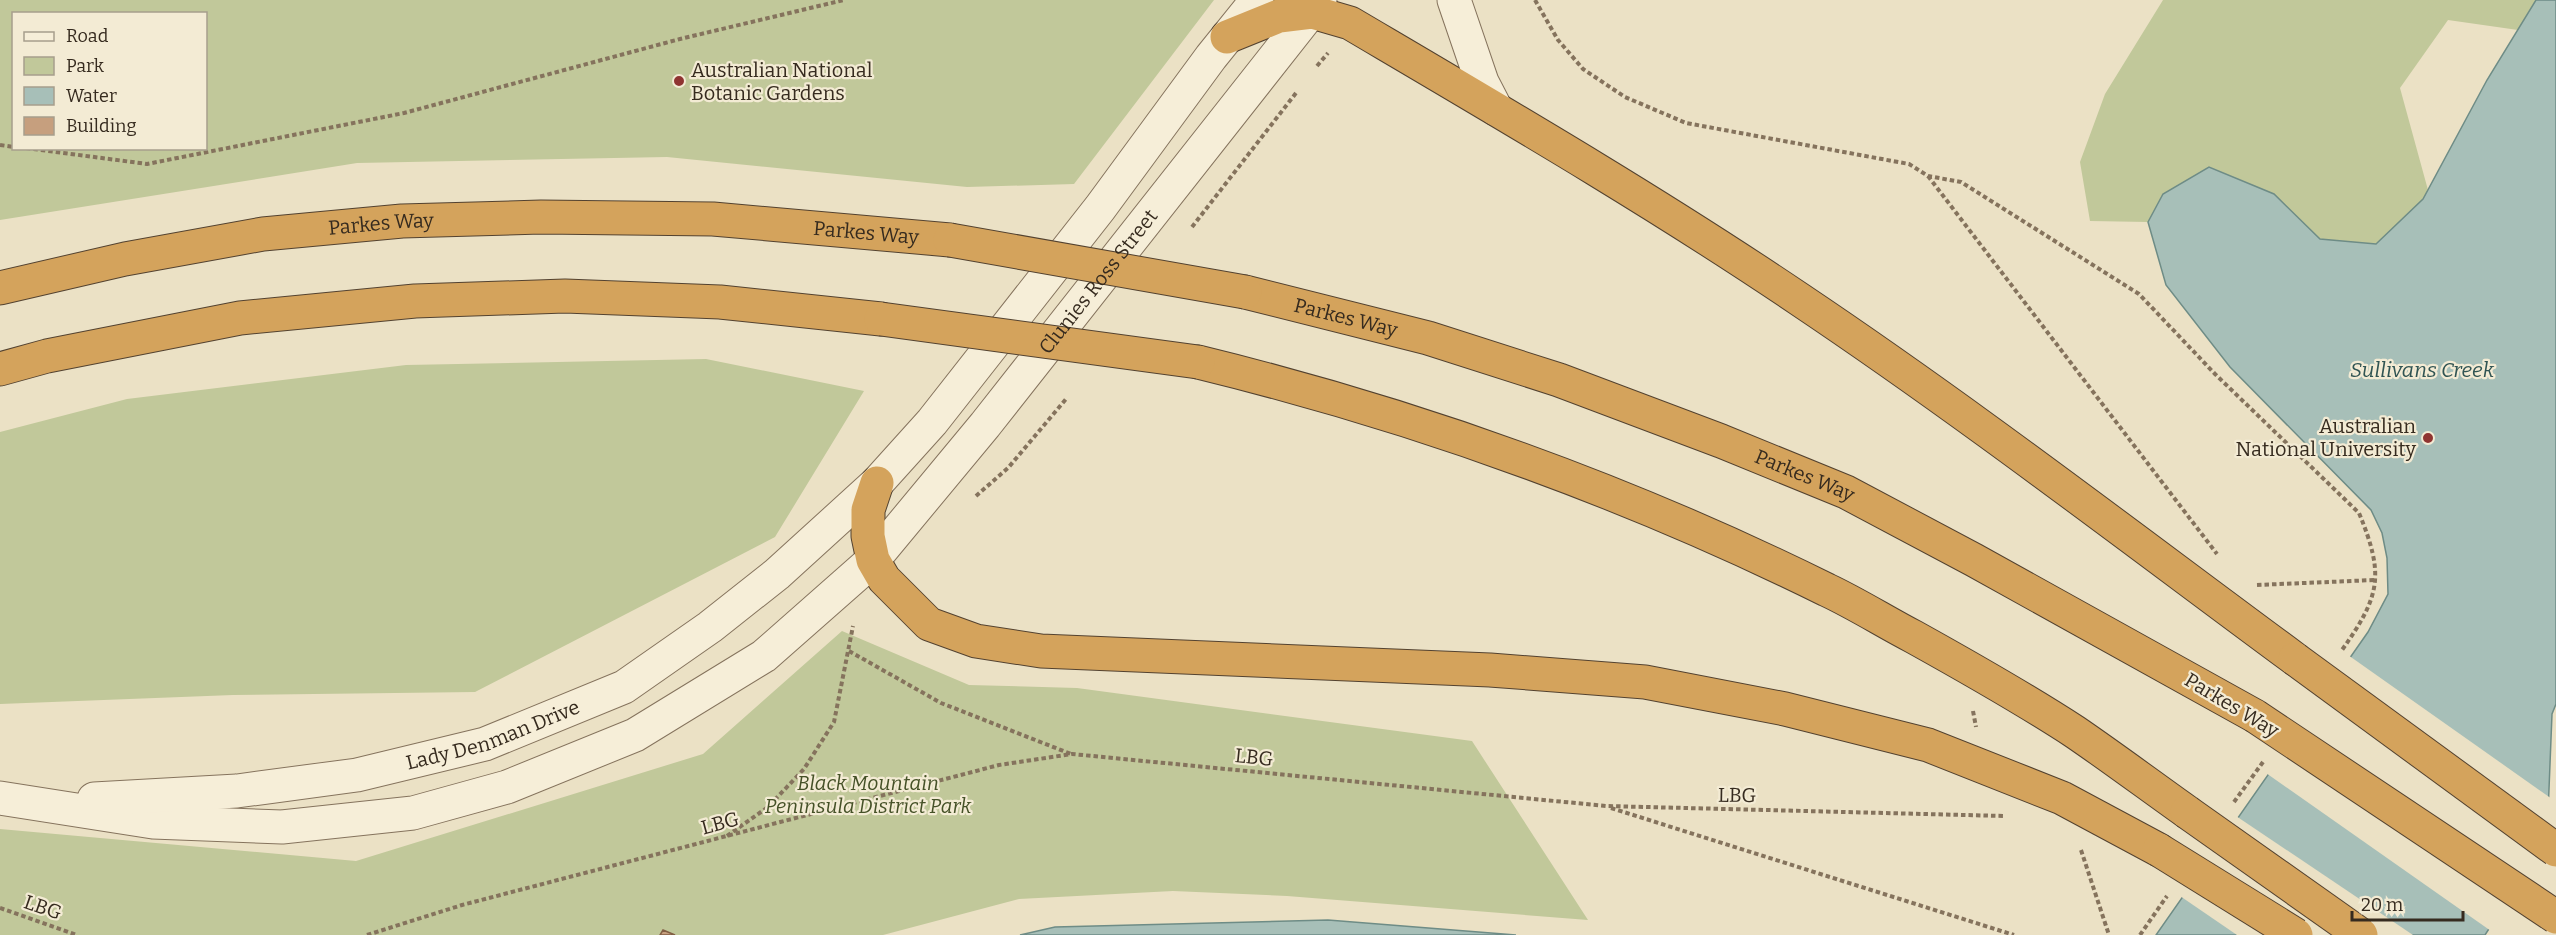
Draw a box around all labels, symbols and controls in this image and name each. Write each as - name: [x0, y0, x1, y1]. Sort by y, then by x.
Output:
- legend: [12, 12, 207, 150]
- text: Road: [66, 25, 109, 47]
- text: Park: [66, 55, 105, 77]
- place label: Australian National Botanic Gardens: [691, 58, 873, 105]
- marker: Australian National Botanic Gardens: [672, 74, 686, 88]
- text: Water: [66, 85, 117, 107]
- text: Building: [66, 115, 137, 137]
- street label: Clunies Ross Street: [1034, 204, 1162, 359]
- street label: Parkes Way: [327, 208, 434, 240]
- street label: Parkes Way: [812, 216, 920, 249]
- street label: Parkes Way: [1292, 293, 1400, 342]
- water label: Sullivans Creek: [2350, 357, 2495, 383]
- place label: Australian National University: [2235, 414, 2416, 461]
- marker: Australian National University: [2421, 431, 2435, 445]
- street label: Parkes Way: [1751, 444, 1860, 507]
- street label: Parkes Way: [2181, 667, 2284, 743]
- street label: Lady Denman Drive: [404, 695, 583, 775]
- street label: LBG: [1234, 743, 1275, 771]
- park label: Black Mountain Peninsula District Park: [765, 771, 971, 818]
- street label: LBG: [1718, 783, 1757, 807]
- street label: LBG: [698, 806, 742, 840]
- scale bar: [2352, 884, 2463, 922]
- street label: LBG: [21, 889, 65, 925]
- text: 20 m: [2361, 894, 2403, 916]

